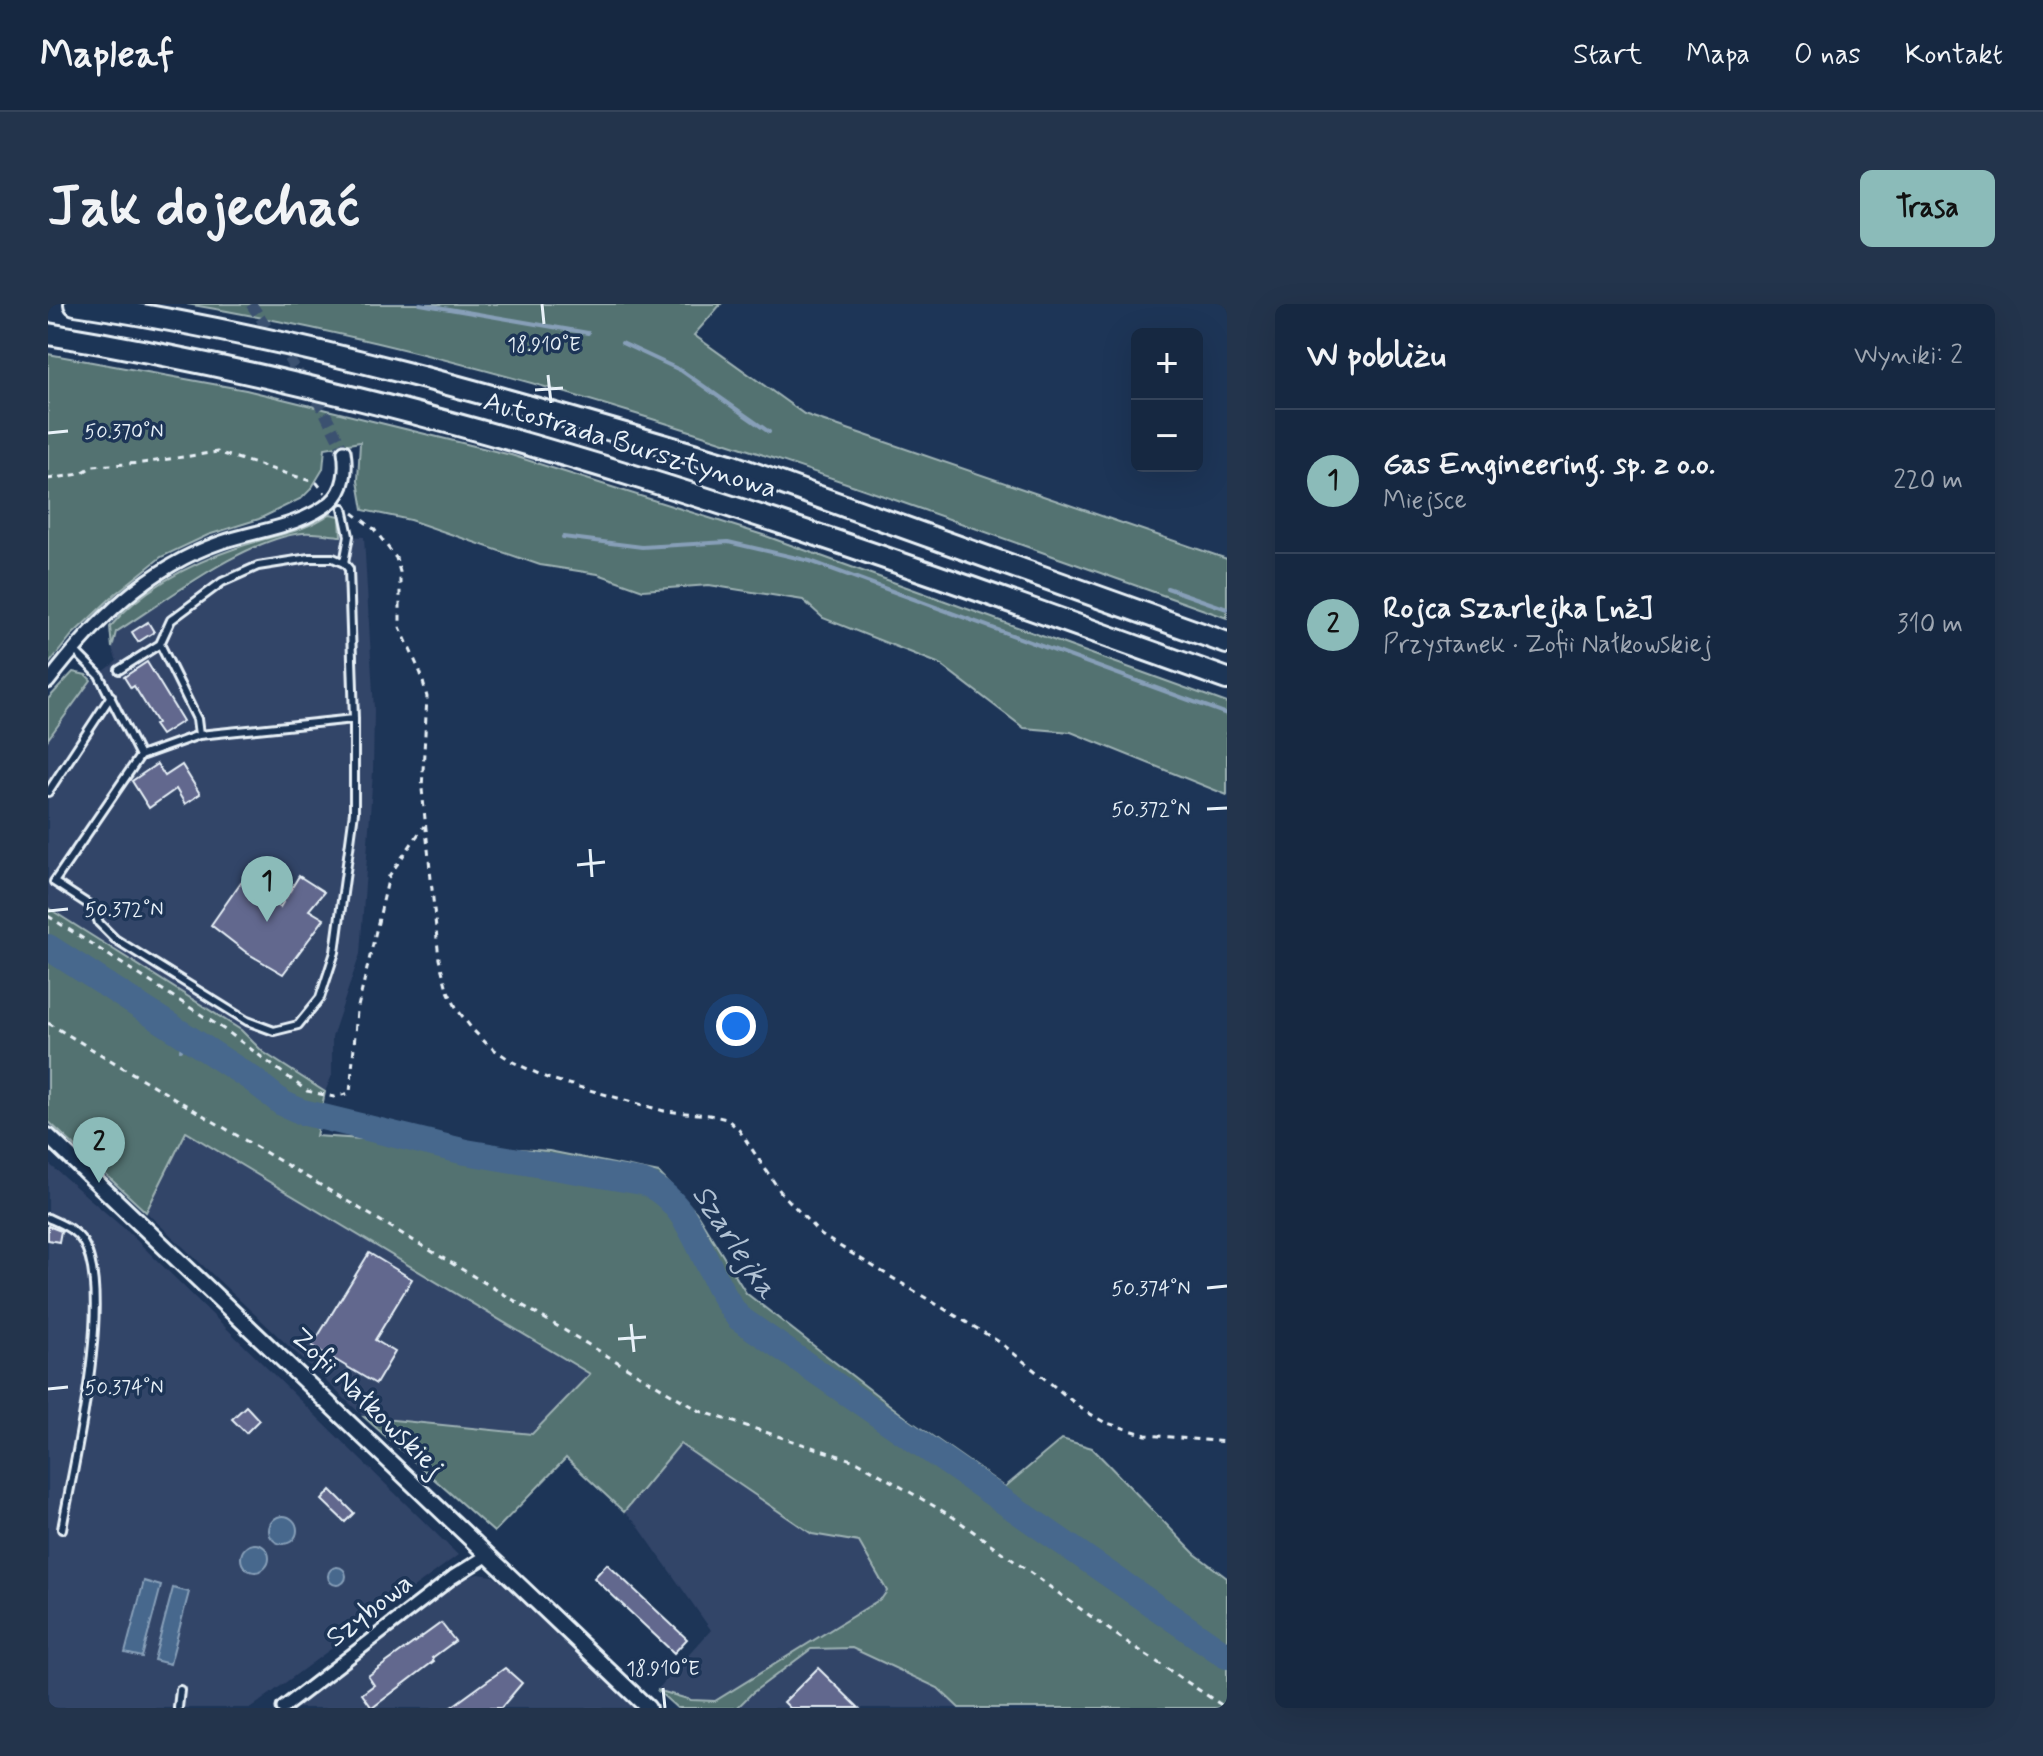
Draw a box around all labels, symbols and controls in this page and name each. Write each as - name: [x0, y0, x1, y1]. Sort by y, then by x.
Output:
- text: Mapleaf: [40, 31, 174, 80]
- text: Start: [1573, 37, 1642, 74]
- text: Mapa: [1686, 37, 1750, 74]
- text: O nas: [1794, 37, 1861, 74]
- text: Kontakt: [1905, 37, 2003, 74]
- button: Trasa: [1860, 170, 1995, 247]
- text: Jak dojechać: [48, 172, 360, 245]
- map controls: [1131, 328, 1203, 472]
- button: +: [1131, 328, 1203, 400]
- text: 18.910°E: [507, 332, 581, 359]
- text: W pobliżu: [1307, 334, 1446, 379]
- text: Wyniki: 2: [1854, 339, 1963, 373]
- street label: Autostrada Bursztynowa: [479, 384, 781, 508]
- button: −: [1131, 400, 1203, 472]
- text: 50.370°N: [84, 419, 164, 446]
- text: Gas Engineering. sp. z o.o.: [1383, 445, 1715, 484]
- text: 1: [1327, 464, 1339, 498]
- text: 220 m: [1893, 464, 1963, 498]
- text: Miejsce: [1383, 484, 1467, 518]
- text: Rojca Szarlejka [nż]: [1383, 589, 1652, 628]
- text: 2: [1327, 608, 1339, 642]
- text: 310 m: [1897, 608, 1963, 642]
- text: Przystanek · Zofii Nałkowskiej: [1383, 628, 1712, 662]
- text: 50.372°N: [1111, 797, 1191, 824]
- pin: 1: [241, 856, 293, 922]
- text: 50.372°N: [84, 897, 164, 924]
- your location: [716, 1006, 756, 1046]
- pin: 2: [73, 1117, 125, 1183]
- water label: Szarlejka: [683, 1177, 786, 1307]
- text: 50.374°N: [1111, 1276, 1191, 1303]
- street label: Zofii Nałkowskiej: [282, 1320, 452, 1486]
- text: 50.374°N: [84, 1375, 164, 1402]
- street label: Szybowa: [319, 1565, 421, 1657]
- text: 18.910°E: [626, 1656, 700, 1683]

